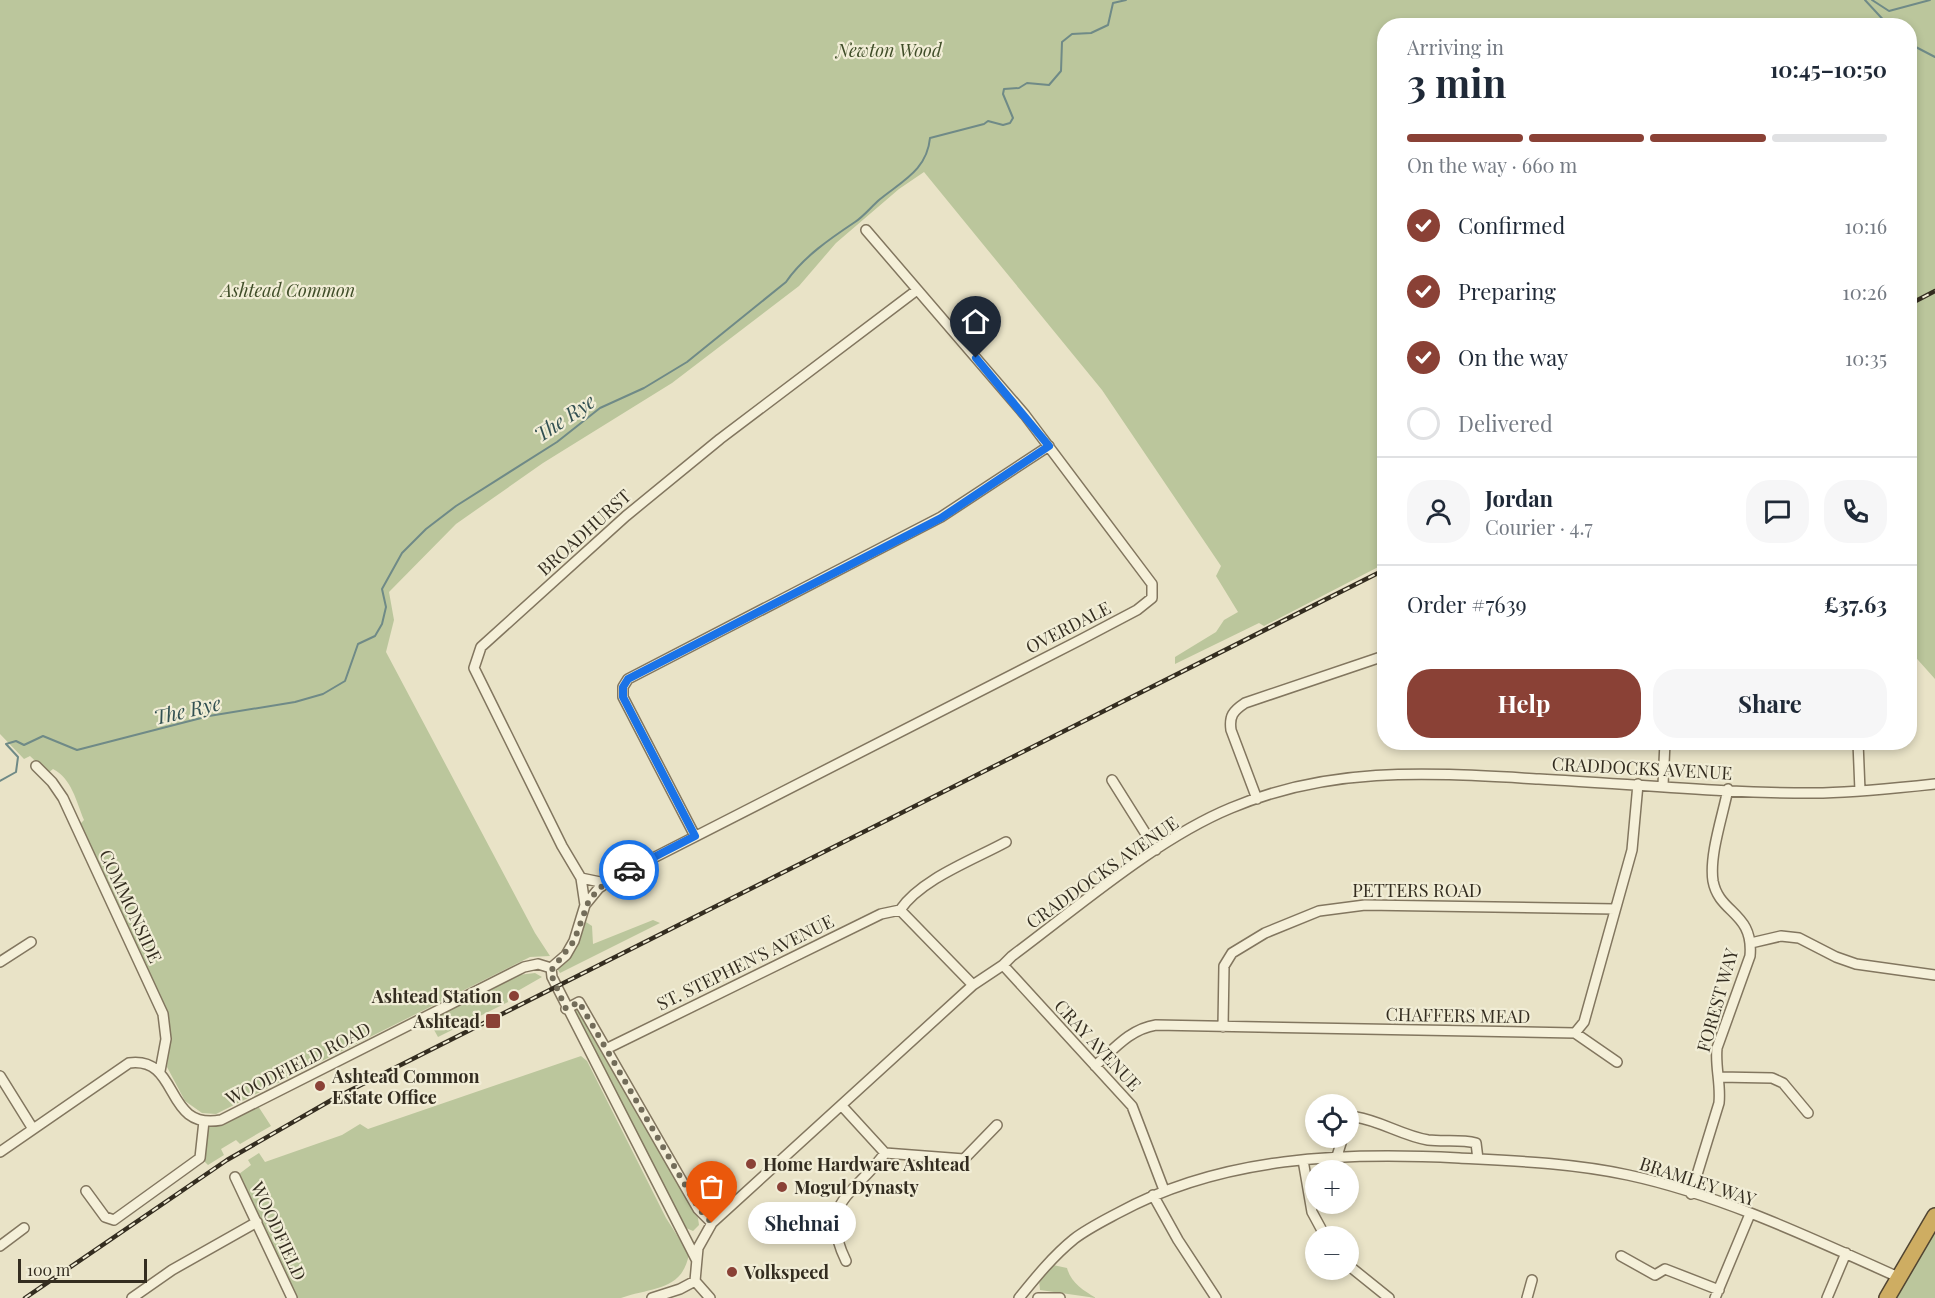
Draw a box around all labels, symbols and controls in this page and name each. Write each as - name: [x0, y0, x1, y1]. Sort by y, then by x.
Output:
- text: Arriving in: [1407, 33, 1504, 60]
- park label: Newton Wood: [834, 38, 943, 62]
- text: 10:45–10:50: [1770, 54, 1887, 84]
- text: 3 min: [1407, 56, 1506, 108]
- text: On the way · 660 m: [1407, 151, 1577, 178]
- icon: check: [1407, 209, 1440, 242]
- text: Confirmed: [1458, 210, 1565, 240]
- text: 10:16: [1845, 212, 1887, 239]
- icon: check: [1407, 275, 1440, 308]
- text: Preparing: [1458, 276, 1556, 306]
- park label: Ashtead Common: [219, 278, 355, 302]
- text: 10:26: [1842, 278, 1887, 305]
- pin: [950, 296, 1001, 358]
- icon: home: [959, 305, 992, 338]
- icon: check: [1407, 341, 1440, 374]
- text: On the way: [1458, 342, 1568, 372]
- text: 10:35: [1845, 344, 1887, 371]
- water label: The Rye: [528, 387, 600, 447]
- text: Delivered: [1458, 408, 1553, 438]
- button: person: [1407, 480, 1470, 543]
- button: chat: [1746, 480, 1809, 543]
- button: phone: [1824, 480, 1887, 543]
- text: Jordan: [1485, 483, 1553, 513]
- street label: BROADHURST: [532, 484, 636, 580]
- text: Courier · 4.7: [1485, 513, 1593, 540]
- text: Order #7639: [1407, 589, 1527, 619]
- text: £37.63: [1824, 589, 1887, 619]
- street label: OVERDALE: [1021, 595, 1115, 659]
- button: Help: [1407, 669, 1641, 738]
- button: Share: [1653, 669, 1887, 738]
- water label: The Rye: [151, 688, 224, 730]
- street label: CRADDOCKS AVENUE: [1551, 751, 1733, 785]
- street label: CRADDOCKS AVENUE: [1021, 810, 1183, 934]
- courier: [599, 840, 659, 900]
- street label: COMMONSIDE: [94, 845, 168, 967]
- icon: car: [613, 854, 646, 887]
- street label: PETTERS ROAD: [1352, 878, 1482, 902]
- street label: ST. STEPHEN'S AVENUE: [652, 909, 838, 1015]
- street label: FOREST WAY: [1691, 945, 1743, 1055]
- place label: Ashtead Station: [371, 984, 502, 1008]
- marker: Ashtead Station: [507, 989, 521, 1003]
- street label: CRAY AVENUE: [1049, 994, 1147, 1096]
- street label: CHAFFERS MEAD: [1385, 1002, 1531, 1028]
- place label: Ashtead: [412, 1009, 480, 1033]
- marker: Ashtead: [484, 1012, 502, 1030]
- street label: WOODFIELD ROAD: [221, 1016, 375, 1110]
- place label: Ashtead Common Estate Office: [331, 1064, 480, 1109]
- marker: Ashtead Common Estate Office: [313, 1079, 327, 1093]
- map controls: [1305, 1094, 1359, 1280]
- button: locate: [1305, 1094, 1359, 1148]
- street label: BRAMLEY WAY: [1637, 1151, 1760, 1211]
- place label: Home Hardware Ashtead: [763, 1152, 970, 1176]
- marker: Home Hardware Ashtead: [744, 1157, 758, 1171]
- button: +: [1305, 1160, 1359, 1214]
- pin: [686, 1161, 737, 1223]
- icon: bag: [695, 1170, 728, 1203]
- place label: Mogul Dynasty: [794, 1175, 919, 1199]
- street label: WOODFIELD: [245, 1177, 312, 1284]
- marker: Mogul Dynasty: [775, 1180, 789, 1194]
- callout: Shehnai: [748, 1202, 856, 1244]
- text: Shehnai: [765, 1209, 839, 1236]
- button: −: [1305, 1226, 1359, 1280]
- scale bar: [18, 1256, 147, 1284]
- text: 100 m: [27, 1259, 70, 1280]
- place label: Volkspeed: [743, 1260, 829, 1284]
- marker: Volkspeed: [725, 1265, 739, 1279]

